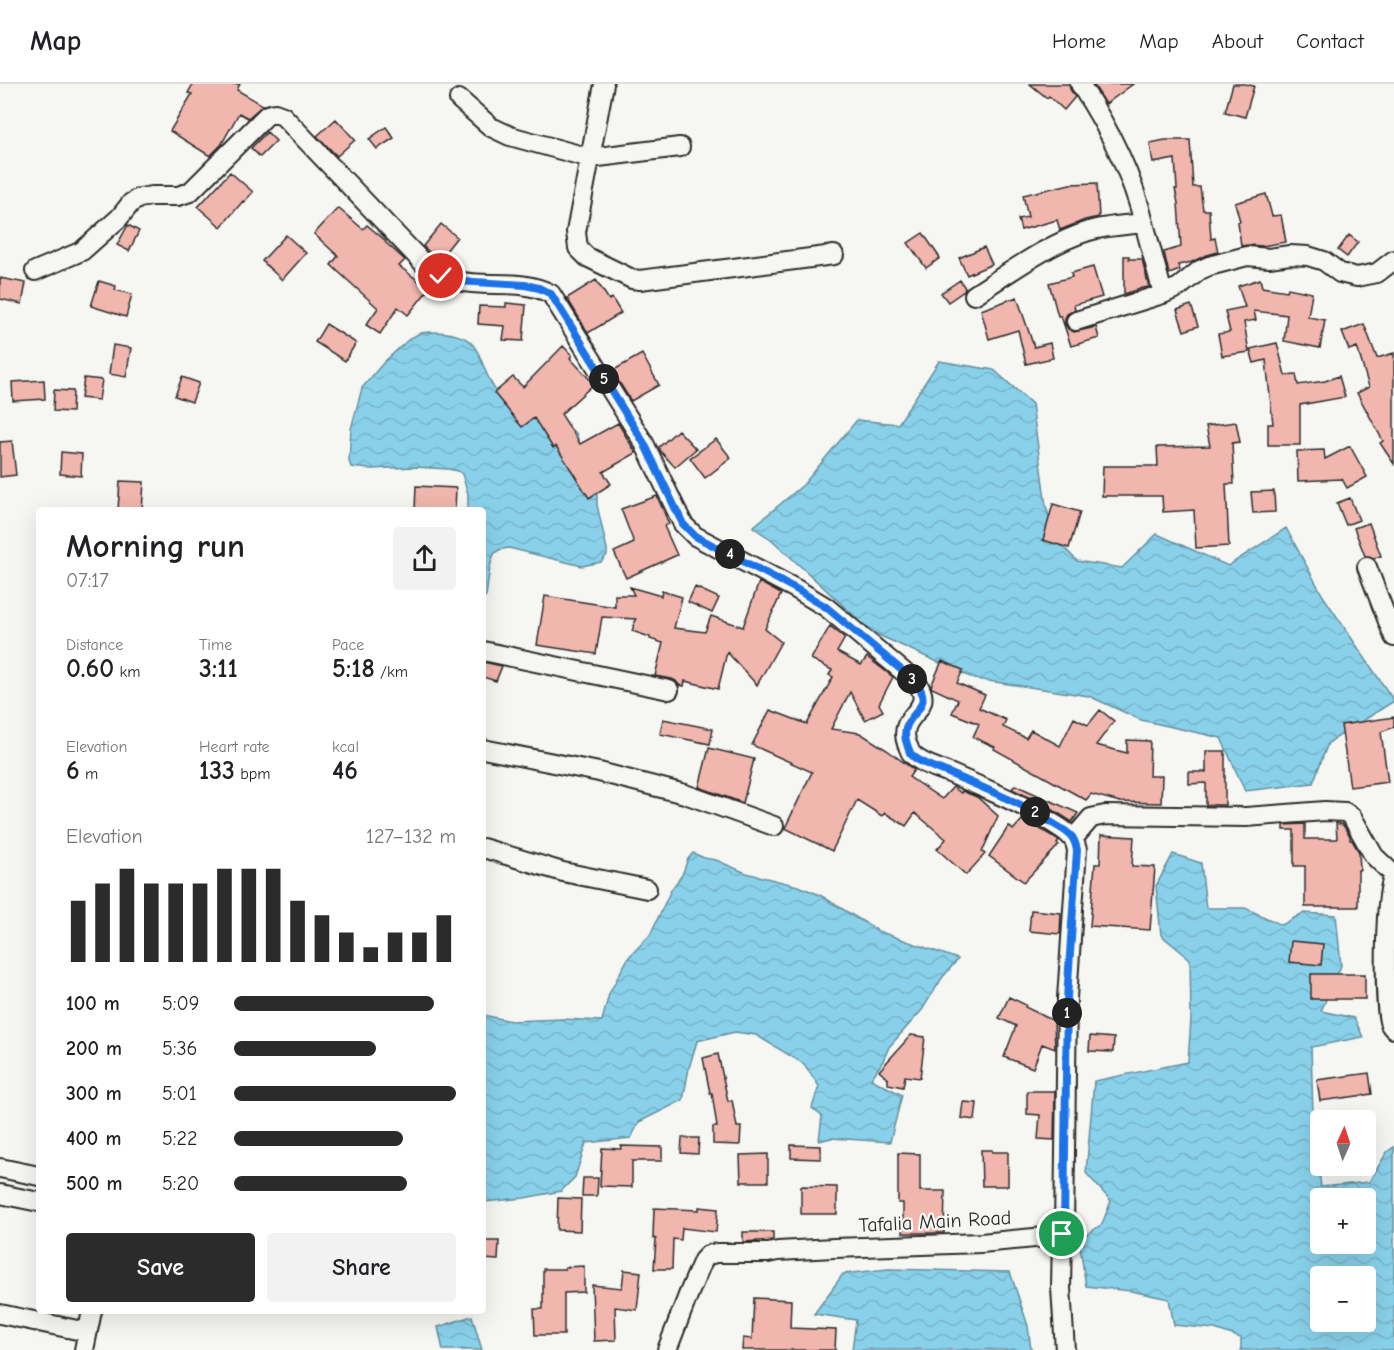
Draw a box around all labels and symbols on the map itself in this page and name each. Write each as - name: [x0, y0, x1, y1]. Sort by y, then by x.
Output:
- pin: [415, 250, 466, 301]
- pin: 5: [589, 364, 619, 394]
- pin: 4: [715, 539, 745, 569]
- pin: 3: [897, 664, 927, 694]
- pin: 2: [1020, 797, 1050, 827]
- pin: 1: [1052, 998, 1082, 1028]
- north arrow: [1310, 1110, 1376, 1176]
- street label: Tafalia Main Road: [858, 1206, 1012, 1237]
- pin: [1036, 1208, 1087, 1259]

